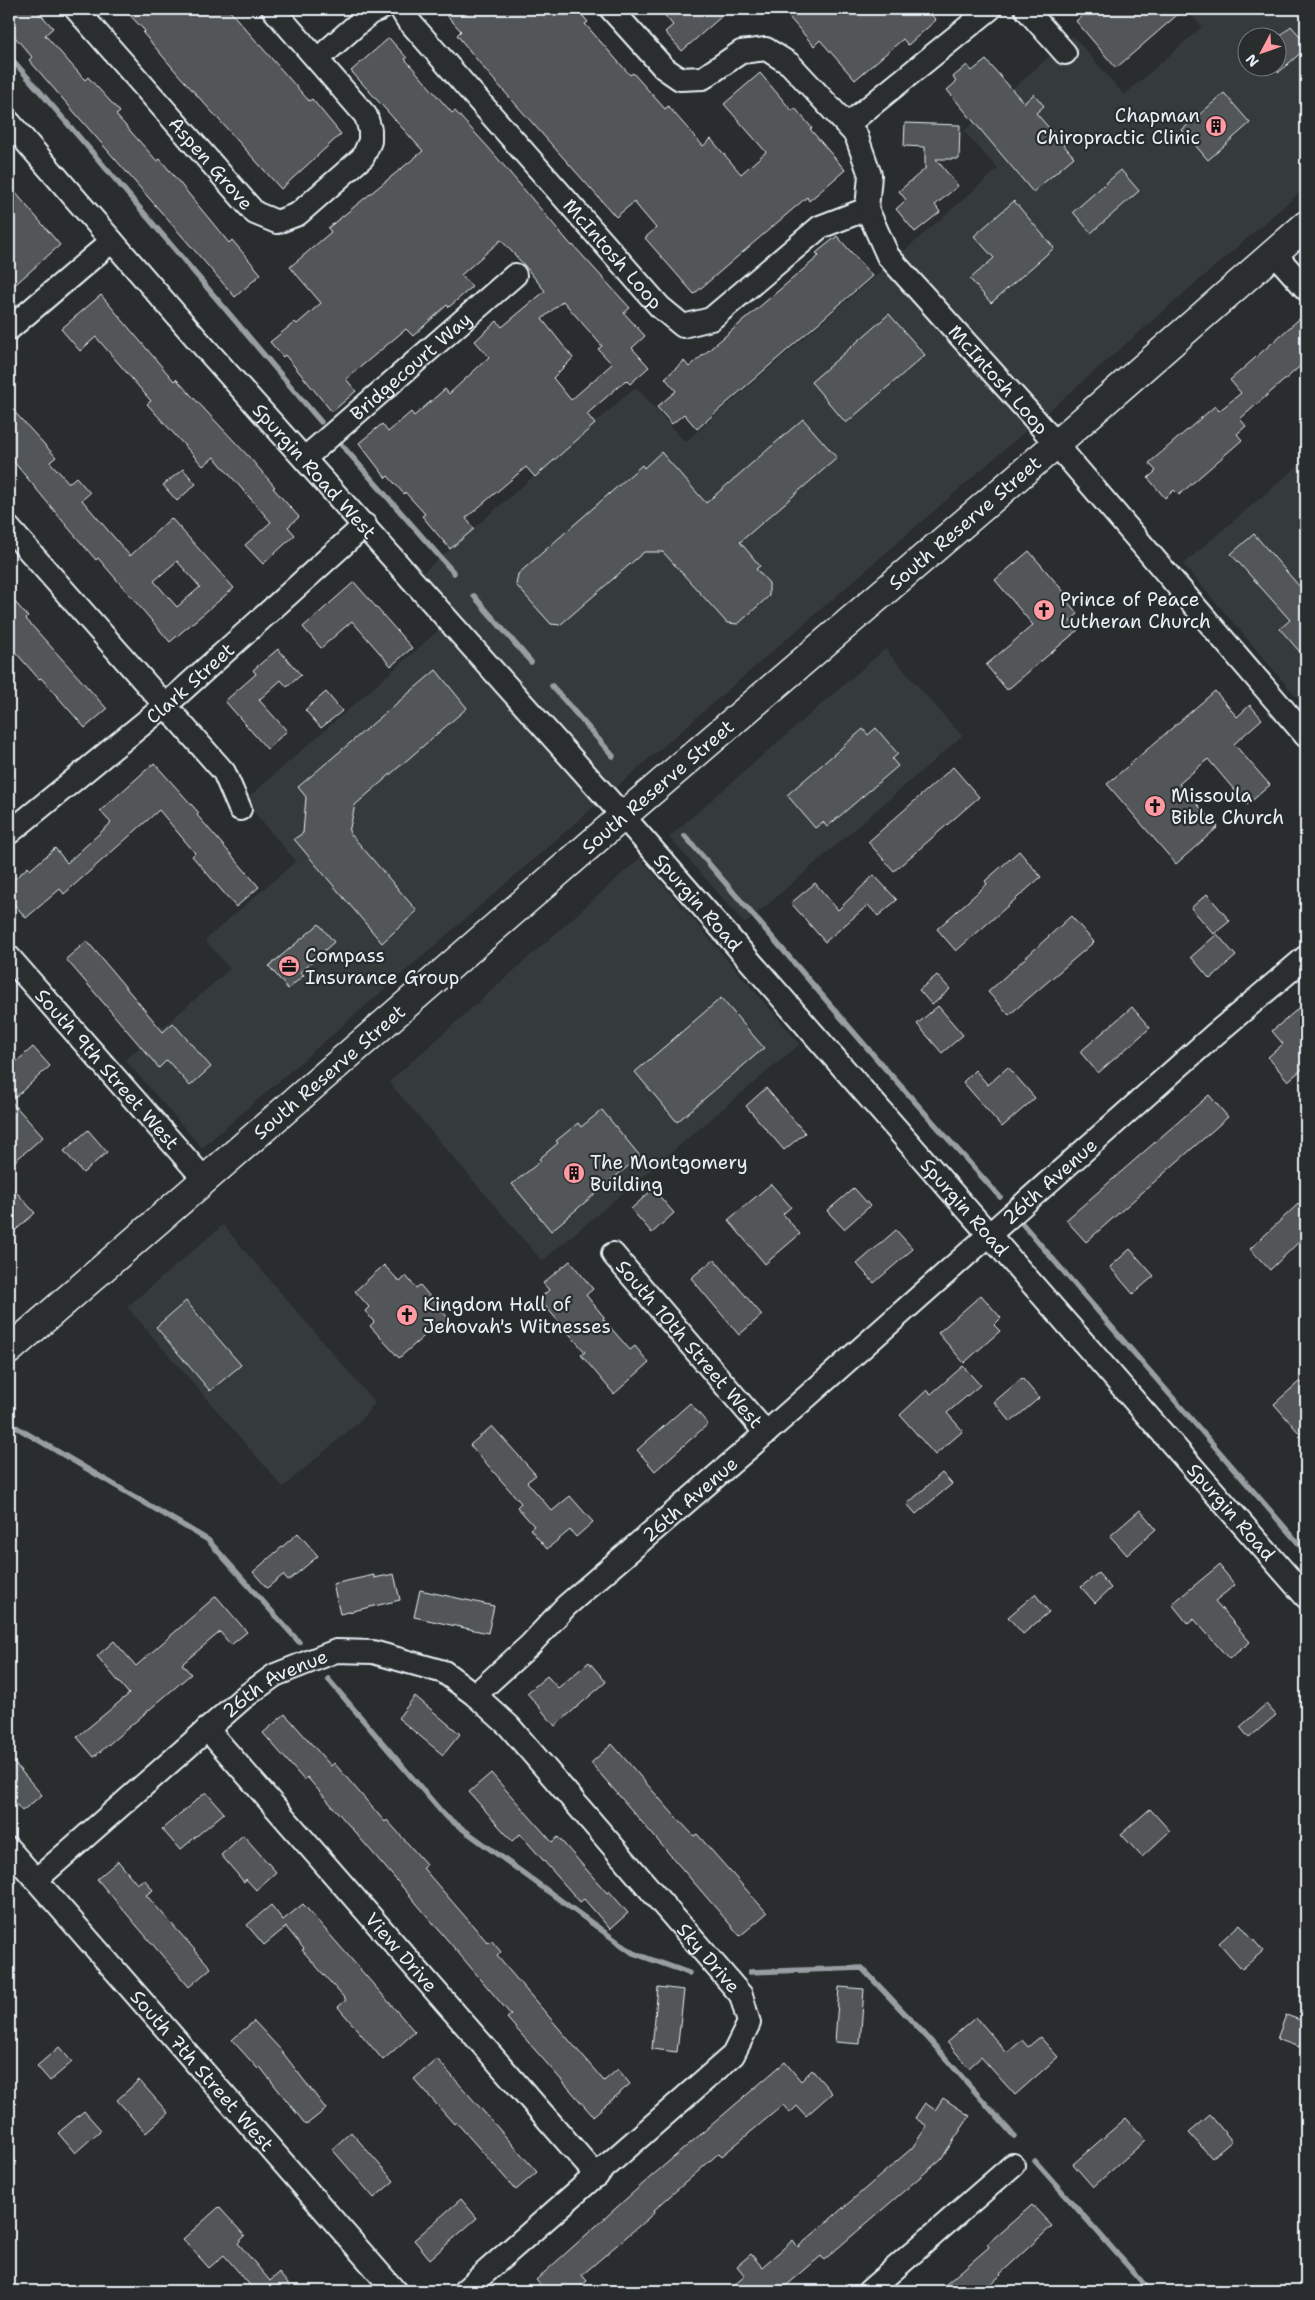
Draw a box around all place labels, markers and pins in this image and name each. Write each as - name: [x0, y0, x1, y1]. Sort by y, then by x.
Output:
- place label: Chapman Chiropractic Clinic: [1036, 103, 1200, 150]
- building icon: Chapman Chiropractic Clinic: [1204, 114, 1228, 138]
- place label: Prince of Peace Lutheran Church: [1060, 587, 1211, 634]
- church icon: Prince of Peace Lutheran Church: [1032, 598, 1056, 622]
- place label: Missoula Bible Church: [1171, 783, 1284, 830]
- church icon: Missoula Bible Church: [1143, 794, 1167, 818]
- place label: Compass Insurance Group: [305, 943, 460, 990]
- office icon: Compass Insurance Group: [277, 954, 301, 978]
- place label: The Montgomery Building: [590, 1150, 748, 1197]
- building icon: The Montgomery Building: [562, 1161, 586, 1185]
- place label: Kingdom Hall of Jehovah's Witnesses: [423, 1292, 611, 1339]
- church icon: Kingdom Hall of Jehovah's Witnesses: [395, 1303, 419, 1327]

